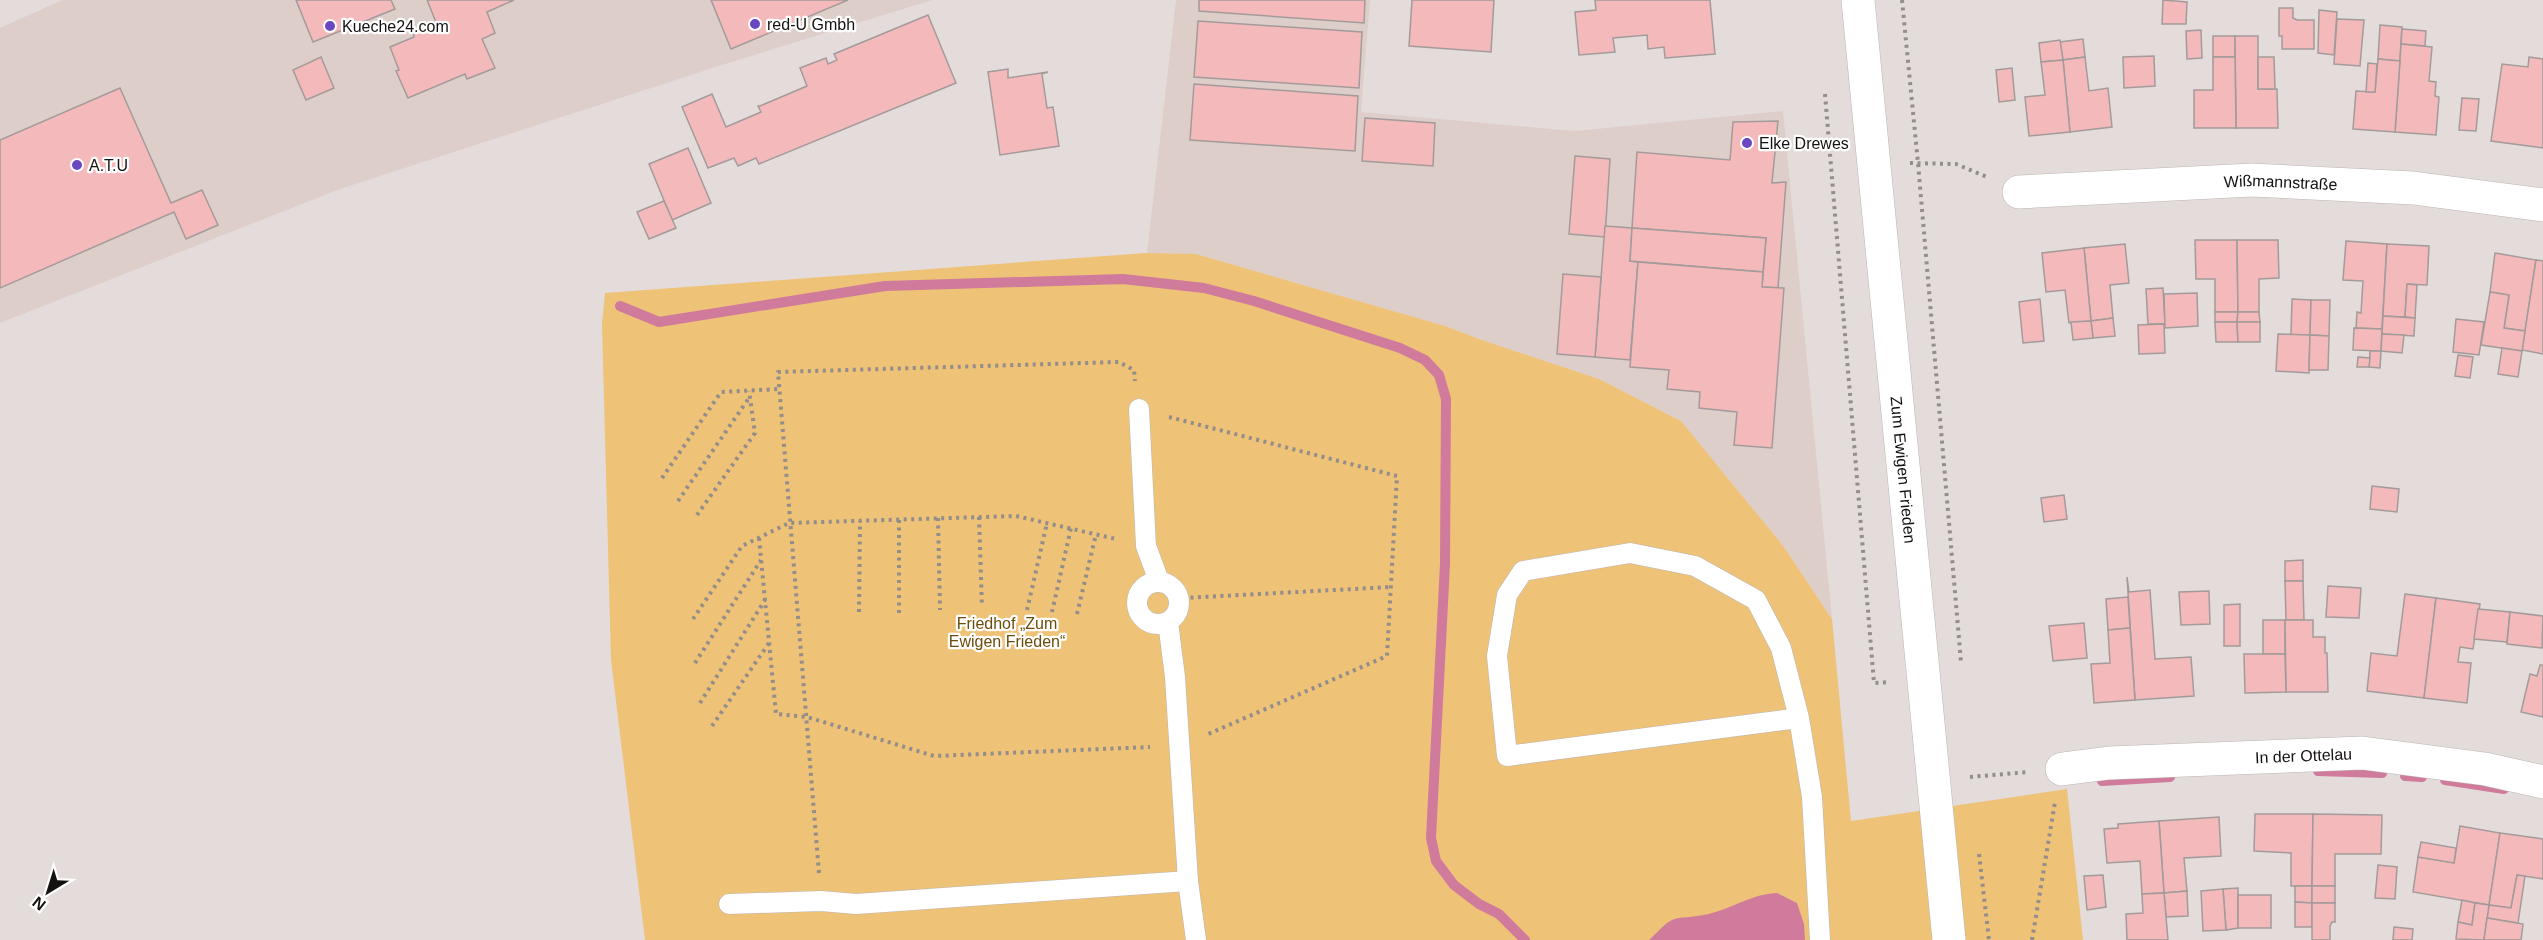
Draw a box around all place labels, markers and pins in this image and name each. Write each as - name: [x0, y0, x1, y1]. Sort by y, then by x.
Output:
- place label: red-U Gmbh: [767, 16, 855, 33]
- marker: red-U Gmbh: [748, 17, 762, 31]
- place label: Kueche24.com: [342, 18, 449, 35]
- marker: Kueche24.com: [323, 19, 337, 33]
- place label: Elke Drewes: [1759, 135, 1849, 152]
- marker: Elke Drewes: [1740, 136, 1754, 150]
- place label: A.T.U: [89, 157, 128, 174]
- marker: A.T.U: [70, 158, 84, 172]

